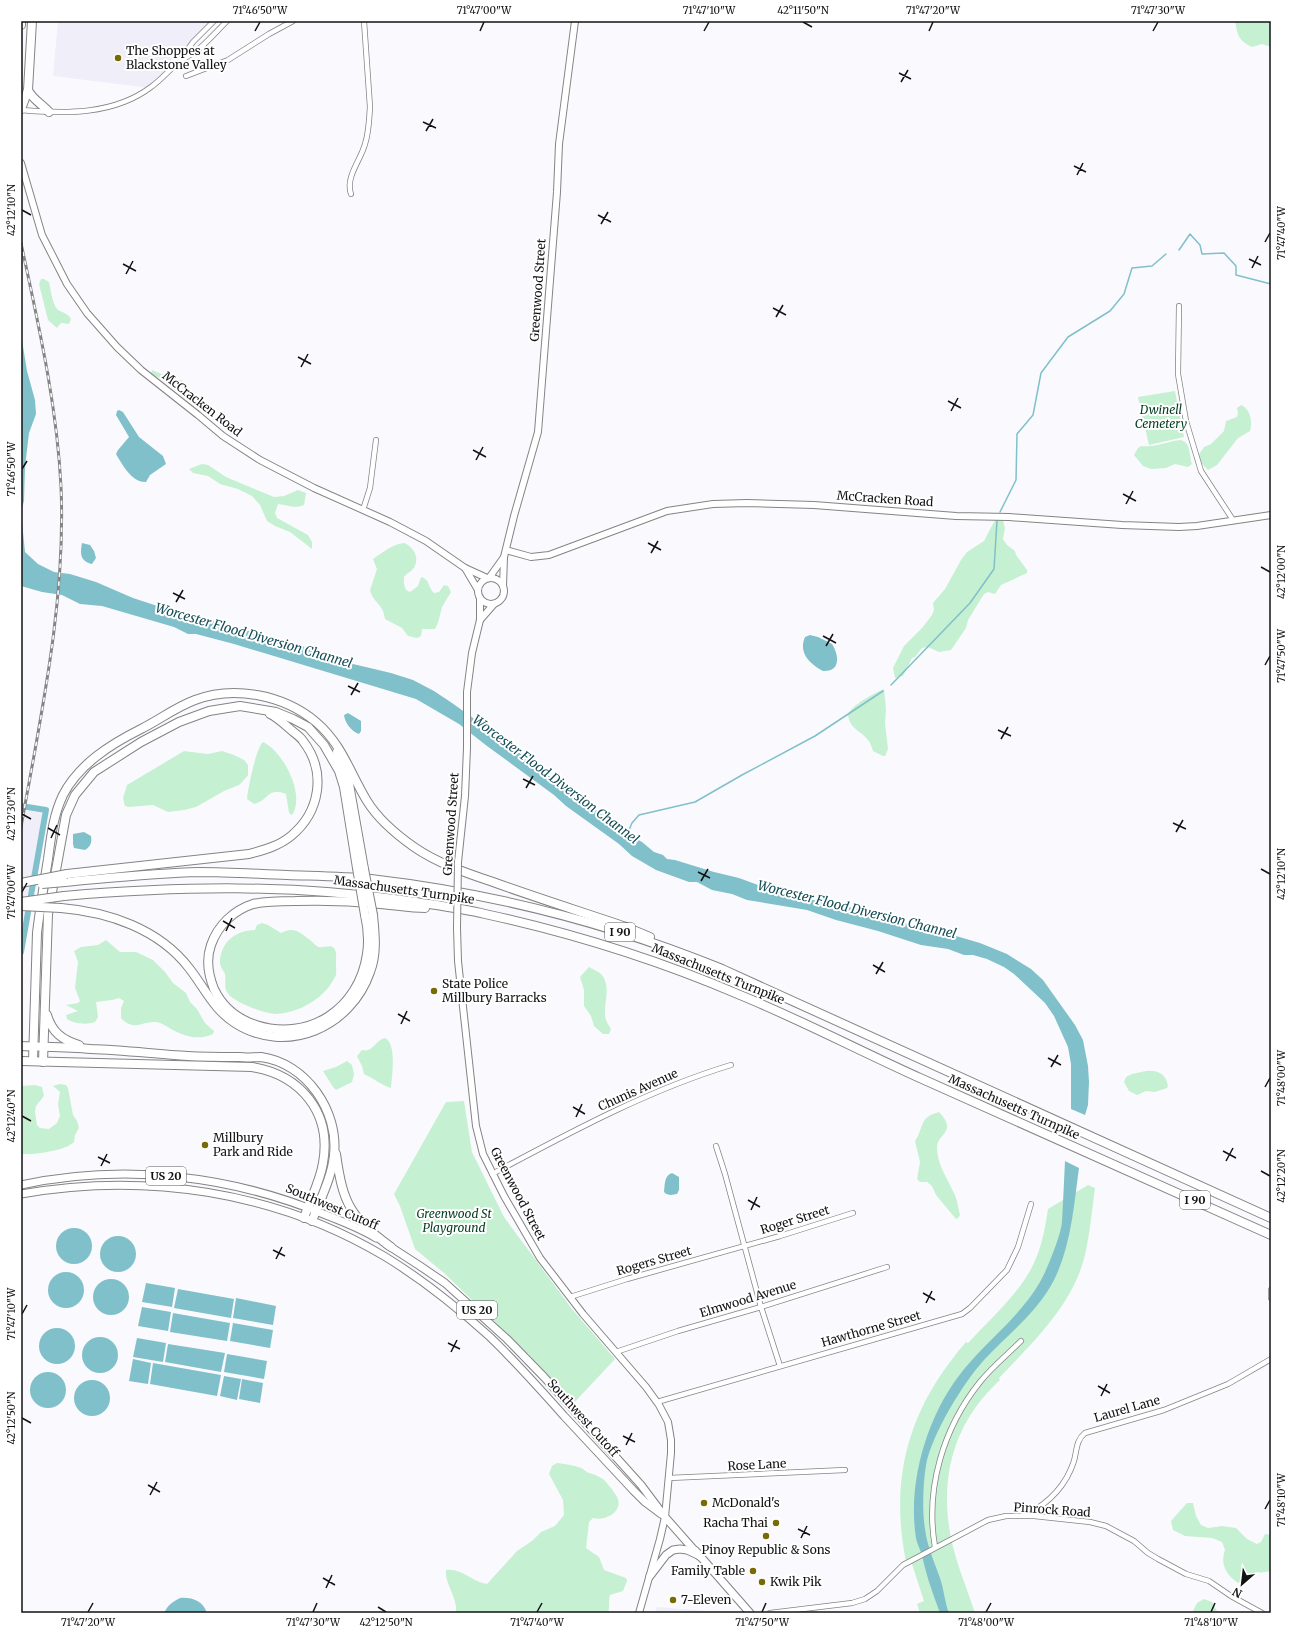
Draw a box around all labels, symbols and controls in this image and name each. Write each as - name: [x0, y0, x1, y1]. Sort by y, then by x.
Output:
- text: 71°46'50"W: [233, 4, 288, 17]
- text: 71°47'00"W: [457, 4, 512, 17]
- text: 71°47'10"W: [683, 4, 736, 17]
- text: 42°11'50"N: [777, 4, 829, 17]
- text: 71°47'20"W: [906, 4, 961, 17]
- text: 71°47'30"W: [1131, 4, 1186, 17]
- place label: The Shoppes at Blackstone Valley: [126, 43, 227, 72]
- marker: The Shoppes at Blackstone Valley: [113, 53, 123, 63]
- text: 42°12'10"N: [5, 184, 18, 236]
- text: 71°47'40"W: [1275, 205, 1288, 260]
- street label: Greenwood Street: [526, 238, 549, 342]
- street label: McCracken Road: [160, 368, 245, 439]
- park label: Dwinell Cemetery: [1135, 402, 1188, 431]
- text: 71°46'50"W: [5, 441, 18, 496]
- street label: McCracken Road: [836, 488, 934, 509]
- text: 42°12'00"N: [1275, 545, 1288, 599]
- water label: Worcester Flood Diversion Channel: [153, 599, 355, 672]
- text: 71°47'50"W: [1275, 628, 1288, 683]
- water label: Worcester Flood Diversion Channel: [469, 711, 642, 848]
- street label: Greenwood Street: [439, 772, 462, 876]
- text: 42°12'30"N: [5, 787, 18, 841]
- text: 42°12'10"N: [1275, 848, 1288, 900]
- text: 71°47'00"W: [5, 864, 18, 919]
- street label: Massachusetts Turnpike: [333, 872, 475, 907]
- water label: Worcester Flood Diversion Channel: [756, 877, 958, 942]
- road number: I 90: [605, 923, 635, 941]
- street label: Massachusetts Turnpike: [650, 940, 787, 1007]
- place label: State Police Millbury Barracks: [442, 976, 547, 1005]
- marker: State Police Millbury Barracks: [429, 986, 439, 996]
- text: 71°48'00"W: [1275, 1049, 1288, 1106]
- street label: Chunis Avenue: [596, 1065, 680, 1114]
- street label: Massachusetts Turnpike: [946, 1071, 1082, 1142]
- text: 42°12'40"N: [5, 1089, 18, 1142]
- place label: Millbury Park and Ride: [213, 1130, 293, 1159]
- marker: Millbury Park and Ride: [200, 1140, 210, 1150]
- street label: Greenwood Street: [488, 1145, 549, 1243]
- text: 42°12'20"N: [1275, 1149, 1288, 1203]
- road number: US 20: [146, 1167, 186, 1185]
- street label: Southwest Cutoff: [283, 1180, 381, 1233]
- road number: I 90: [1180, 1191, 1210, 1209]
- street label: Roger Street: [759, 1202, 831, 1237]
- park label: Greenwood St Playground: [416, 1206, 492, 1235]
- street label: Rogers Street: [615, 1243, 693, 1278]
- street label: Elmwood Avenue: [698, 1277, 798, 1320]
- text: 71°47'10"W: [5, 1287, 18, 1340]
- road number: US 20: [457, 1301, 497, 1319]
- street label: Hawthorne Street: [820, 1307, 923, 1350]
- street label: Southwest Cutoff: [545, 1376, 623, 1460]
- text: 42°12'50"N: [5, 1391, 18, 1445]
- street label: Laurel Lane: [1092, 1392, 1162, 1425]
- street label: Rose Lane: [727, 1455, 787, 1474]
- text: 71°48'10"W: [1275, 1472, 1288, 1527]
- place label: McDonald's: [712, 1495, 780, 1510]
- marker: McDonald's: [699, 1498, 709, 1508]
- street label: Pinrock Road: [1013, 1499, 1091, 1520]
- place label: Racha Thai: [703, 1515, 768, 1530]
- marker: Racha Thai: [771, 1518, 781, 1528]
- marker: Pinoy Republic & Sons: [761, 1531, 771, 1541]
- place label: Pinoy Republic & Sons: [701, 1542, 831, 1557]
- place label: Family Table: [671, 1563, 745, 1578]
- north arrow: [1222, 1564, 1262, 1604]
- marker: Family Table: [748, 1566, 758, 1576]
- place label: Kwik Pik: [770, 1574, 822, 1589]
- marker: Kwik Pik: [757, 1577, 767, 1587]
- text: N: [1230, 1584, 1244, 1601]
- place label: 7-Eleven: [681, 1592, 731, 1607]
- marker: 7-Eleven: [668, 1595, 678, 1605]
- text: 71°47'20"W: [61, 1616, 116, 1629]
- text: 71°47'30"W: [286, 1616, 341, 1629]
- text: 42°12'50"N: [359, 1616, 413, 1629]
- text: 71°47'40"W: [510, 1616, 565, 1629]
- text: 71°47'50"W: [735, 1616, 790, 1629]
- text: 71°48'00"W: [958, 1616, 1015, 1629]
- text: 71°48'10"W: [1184, 1616, 1239, 1629]

